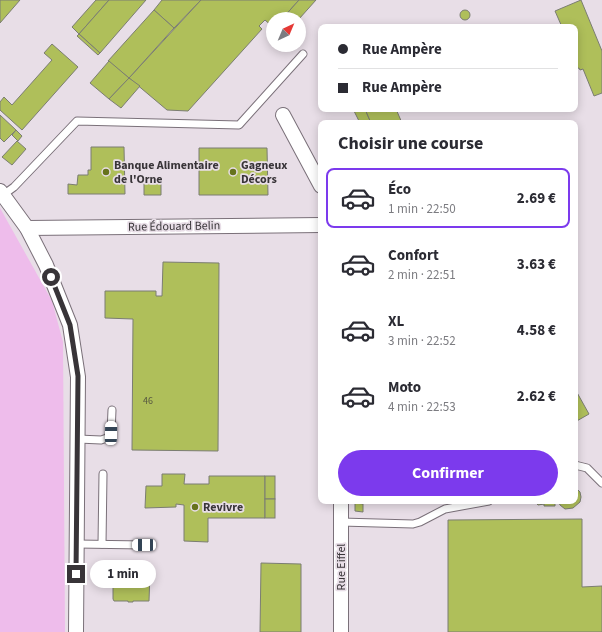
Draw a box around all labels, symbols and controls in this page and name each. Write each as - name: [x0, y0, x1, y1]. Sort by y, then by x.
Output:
- north arrow: [266, 12, 306, 52]
- map controls: [266, 12, 306, 52]
- text: Rue Ampère: [362, 39, 442, 60]
- text: Rue Ampère: [362, 77, 442, 98]
- text: Choisir une course: [338, 131, 483, 156]
- place label: Banque Alimentaire de l'Orne: [114, 157, 219, 188]
- place label: Gagneux Décors: [241, 157, 287, 188]
- marker: Banque Alimentaire de l'Orne: [101, 167, 111, 177]
- marker: Gagneux Décors: [228, 167, 238, 177]
- text: Éco: [388, 179, 411, 200]
- icon: car: [340, 180, 376, 216]
- text: 2.69 €: [517, 188, 556, 209]
- text: 1 min · 22:50: [388, 200, 456, 218]
- street label: Rue Édouard Belin: [128, 217, 220, 236]
- text: Confort: [388, 245, 439, 266]
- icon: car: [340, 246, 376, 282]
- text: 3.63 €: [517, 254, 556, 275]
- text: 2 min · 22:51: [388, 266, 456, 284]
- route start: [42, 268, 60, 286]
- text: XL: [388, 311, 404, 332]
- icon: car: [340, 312, 376, 348]
- text: 4.58 €: [517, 320, 556, 341]
- text: 3 min · 22:52: [388, 332, 456, 350]
- text: Moto: [388, 377, 421, 398]
- icon: car: [340, 378, 376, 414]
- text: 2.62 €: [517, 386, 556, 407]
- house number: 46: [143, 394, 153, 408]
- text: 4 min · 22:53: [388, 398, 456, 416]
- car: [105, 421, 117, 445]
- button: Confirmer: [338, 450, 558, 496]
- place label: Revivre: [203, 499, 243, 516]
- marker: Revivre: [190, 502, 200, 512]
- car: [132, 539, 156, 551]
- street label: Rue Eiffel: [333, 544, 350, 590]
- callout: 1 min: [90, 560, 156, 588]
- route end: [67, 565, 85, 583]
- text: 1 min: [107, 565, 139, 583]

